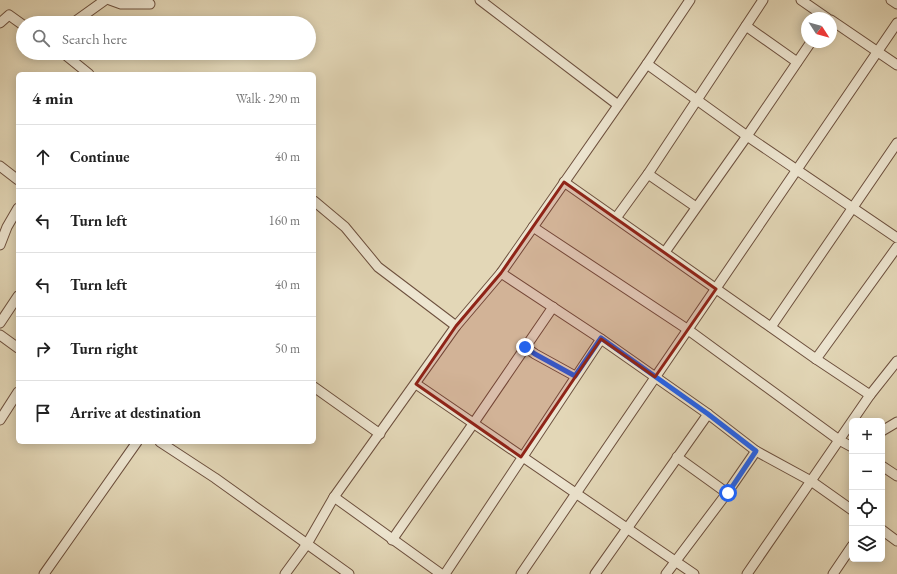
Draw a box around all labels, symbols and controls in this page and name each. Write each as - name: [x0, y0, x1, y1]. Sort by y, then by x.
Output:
- north arrow: [801, 12, 837, 48]
- search box: [16, 16, 316, 60]
- icon: search: [30, 27, 52, 49]
- text: Search here: [62, 29, 127, 48]
- text: 4 min: [32, 87, 73, 109]
- text: Walk · 290 m: [236, 90, 300, 107]
- icon: ahead: [32, 146, 54, 168]
- text: Continue: [70, 147, 130, 166]
- text: 40 m: [275, 148, 300, 165]
- icon: left: [32, 210, 54, 232]
- text: Turn left: [70, 211, 127, 230]
- text: 160 m: [269, 212, 300, 229]
- icon: left: [32, 274, 54, 296]
- text: Turn left: [70, 275, 127, 294]
- text: 40 m: [275, 276, 300, 293]
- icon: right: [32, 338, 54, 360]
- route end: [516, 338, 534, 356]
- text: Turn right: [70, 339, 138, 358]
- text: 50 m: [275, 340, 300, 357]
- icon: arrive: [32, 402, 54, 424]
- text: Arrive at destination: [70, 403, 201, 422]
- map controls: [849, 418, 885, 562]
- button: +: [849, 418, 885, 454]
- button: −: [849, 454, 885, 490]
- route start: [719, 484, 737, 502]
- button: locate: [849, 490, 885, 526]
- button: layers: [849, 526, 885, 562]

